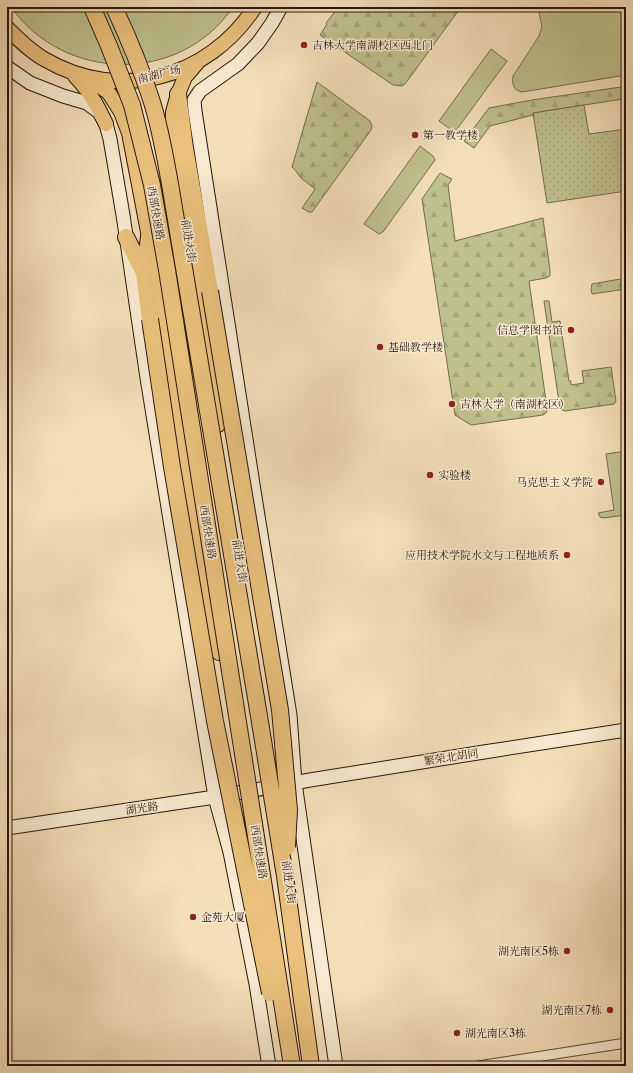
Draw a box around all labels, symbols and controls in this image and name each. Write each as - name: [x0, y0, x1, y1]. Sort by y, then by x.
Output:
- place label: 吉林大学南湖校区西北门: [312, 38, 433, 52]
- marker: 吉林大学南湖校区西北门: [299, 40, 309, 50]
- street label: 南湖广场: [136, 62, 182, 86]
- place label: 第一教学楼: [423, 128, 478, 142]
- marker: 第一教学楼: [410, 130, 420, 140]
- street label: 西部快速路: [144, 185, 168, 241]
- street label: 前进大街: [179, 218, 199, 264]
- place label: 信息学图书馆: [497, 323, 563, 337]
- marker: 信息学图书馆: [566, 325, 576, 335]
- place label: 基础教学楼: [388, 340, 443, 354]
- marker: 基础教学楼: [375, 342, 385, 352]
- place label: 吉林大学（南湖校区）: [460, 397, 570, 411]
- marker: 吉林大学（南湖校区）: [447, 399, 457, 409]
- place label: 实验楼: [438, 468, 471, 482]
- marker: 实验楼: [425, 470, 435, 480]
- place label: 马克思主义学院: [516, 475, 593, 489]
- marker: 马克思主义学院: [596, 477, 606, 487]
- street label: 西部快速路: [197, 504, 219, 560]
- street label: 前进大街: [230, 538, 250, 584]
- place label: 应用技术学院水文与工程地质系: [405, 548, 559, 562]
- marker: 应用技术学院水文与工程地质系: [562, 550, 572, 560]
- street label: 繁荣北胡同: [423, 746, 479, 768]
- street label: 湖光路: [125, 799, 159, 817]
- street label: 西部快速路: [248, 824, 270, 880]
- street label: 前进大街: [279, 859, 299, 905]
- place label: 金苑大厦: [201, 910, 245, 924]
- marker: 金苑大厦: [188, 912, 198, 922]
- place label: 湖光南区5栋: [498, 944, 559, 958]
- marker: 湖光南区5栋: [562, 946, 572, 956]
- place label: 湖光南区7栋: [542, 1003, 602, 1017]
- marker: 湖光南区7栋: [605, 1005, 615, 1015]
- place label: 湖光南区3栋: [465, 1026, 526, 1040]
- marker: 湖光南区3栋: [452, 1028, 462, 1038]

